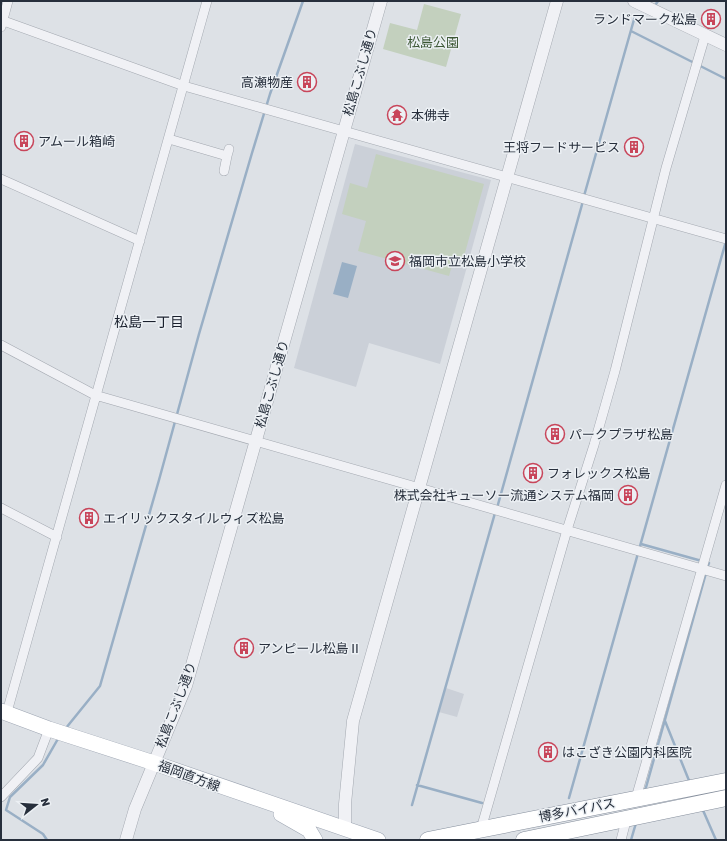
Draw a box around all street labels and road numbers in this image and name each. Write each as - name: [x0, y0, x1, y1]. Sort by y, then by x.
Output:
- street label: 松島こぶし通り: [340, 26, 380, 118]
- street label: 松島こぶし通り: [252, 338, 292, 430]
- street label: 松島こぶし通り: [153, 660, 199, 750]
- street label: 福岡直方線: [156, 758, 222, 794]
- street label: 博多バイパス: [537, 795, 617, 825]

